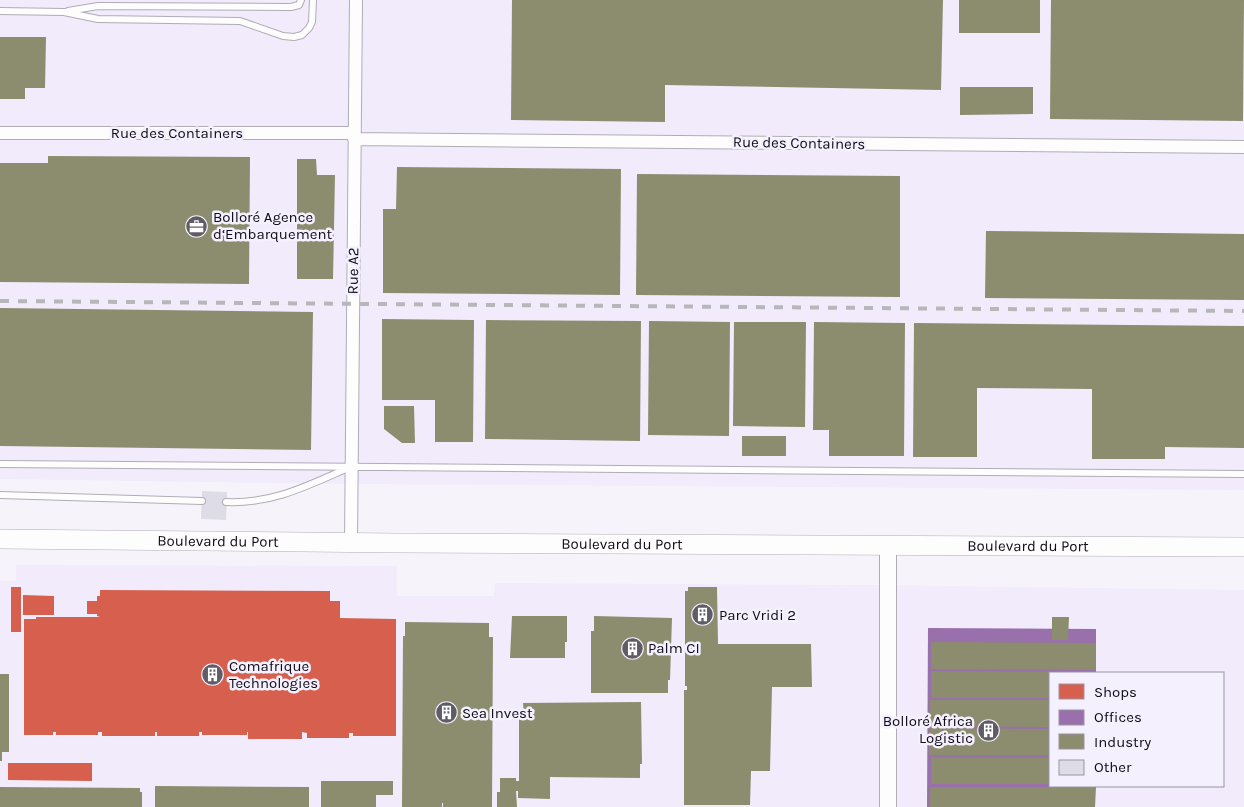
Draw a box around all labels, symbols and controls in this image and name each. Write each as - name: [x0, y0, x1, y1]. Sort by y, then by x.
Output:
- street label: Rue des Containers: [111, 124, 243, 142]
- street label: Rue des Containers: [733, 133, 865, 153]
- place label: Bolloré Agence d‘Embarquement: [213, 208, 332, 243]
- office icon: Bolloré Agence d‘Embarquement: [185, 214, 209, 238]
- street label: Rue A2: [344, 247, 362, 295]
- street label: Boulevard du Port: [157, 532, 279, 551]
- street label: Boulevard du Port: [561, 535, 683, 553]
- street label: Boulevard du Port: [967, 537, 1089, 555]
- building icon: Parc Vridi 2: [691, 603, 715, 627]
- place label: Parc Vridi 2: [719, 606, 796, 624]
- building icon: Palm CI: [620, 636, 644, 660]
- place label: Palm CI: [648, 639, 700, 657]
- place label: Comafrique Technologies: [229, 657, 318, 692]
- building icon: Comafrique Technologies: [201, 663, 225, 687]
- legend: [1049, 672, 1224, 787]
- text: Shops: [1094, 683, 1137, 701]
- building icon: Sea Invest: [434, 701, 458, 725]
- place label: Sea Invest: [462, 704, 533, 722]
- text: Offices: [1094, 708, 1142, 726]
- place label: Bolloré Africa Logistic: [883, 712, 973, 747]
- building icon: Bolloré Africa Logistic: [977, 718, 1001, 742]
- text: Industry: [1094, 733, 1151, 751]
- text: Other: [1094, 758, 1132, 776]

